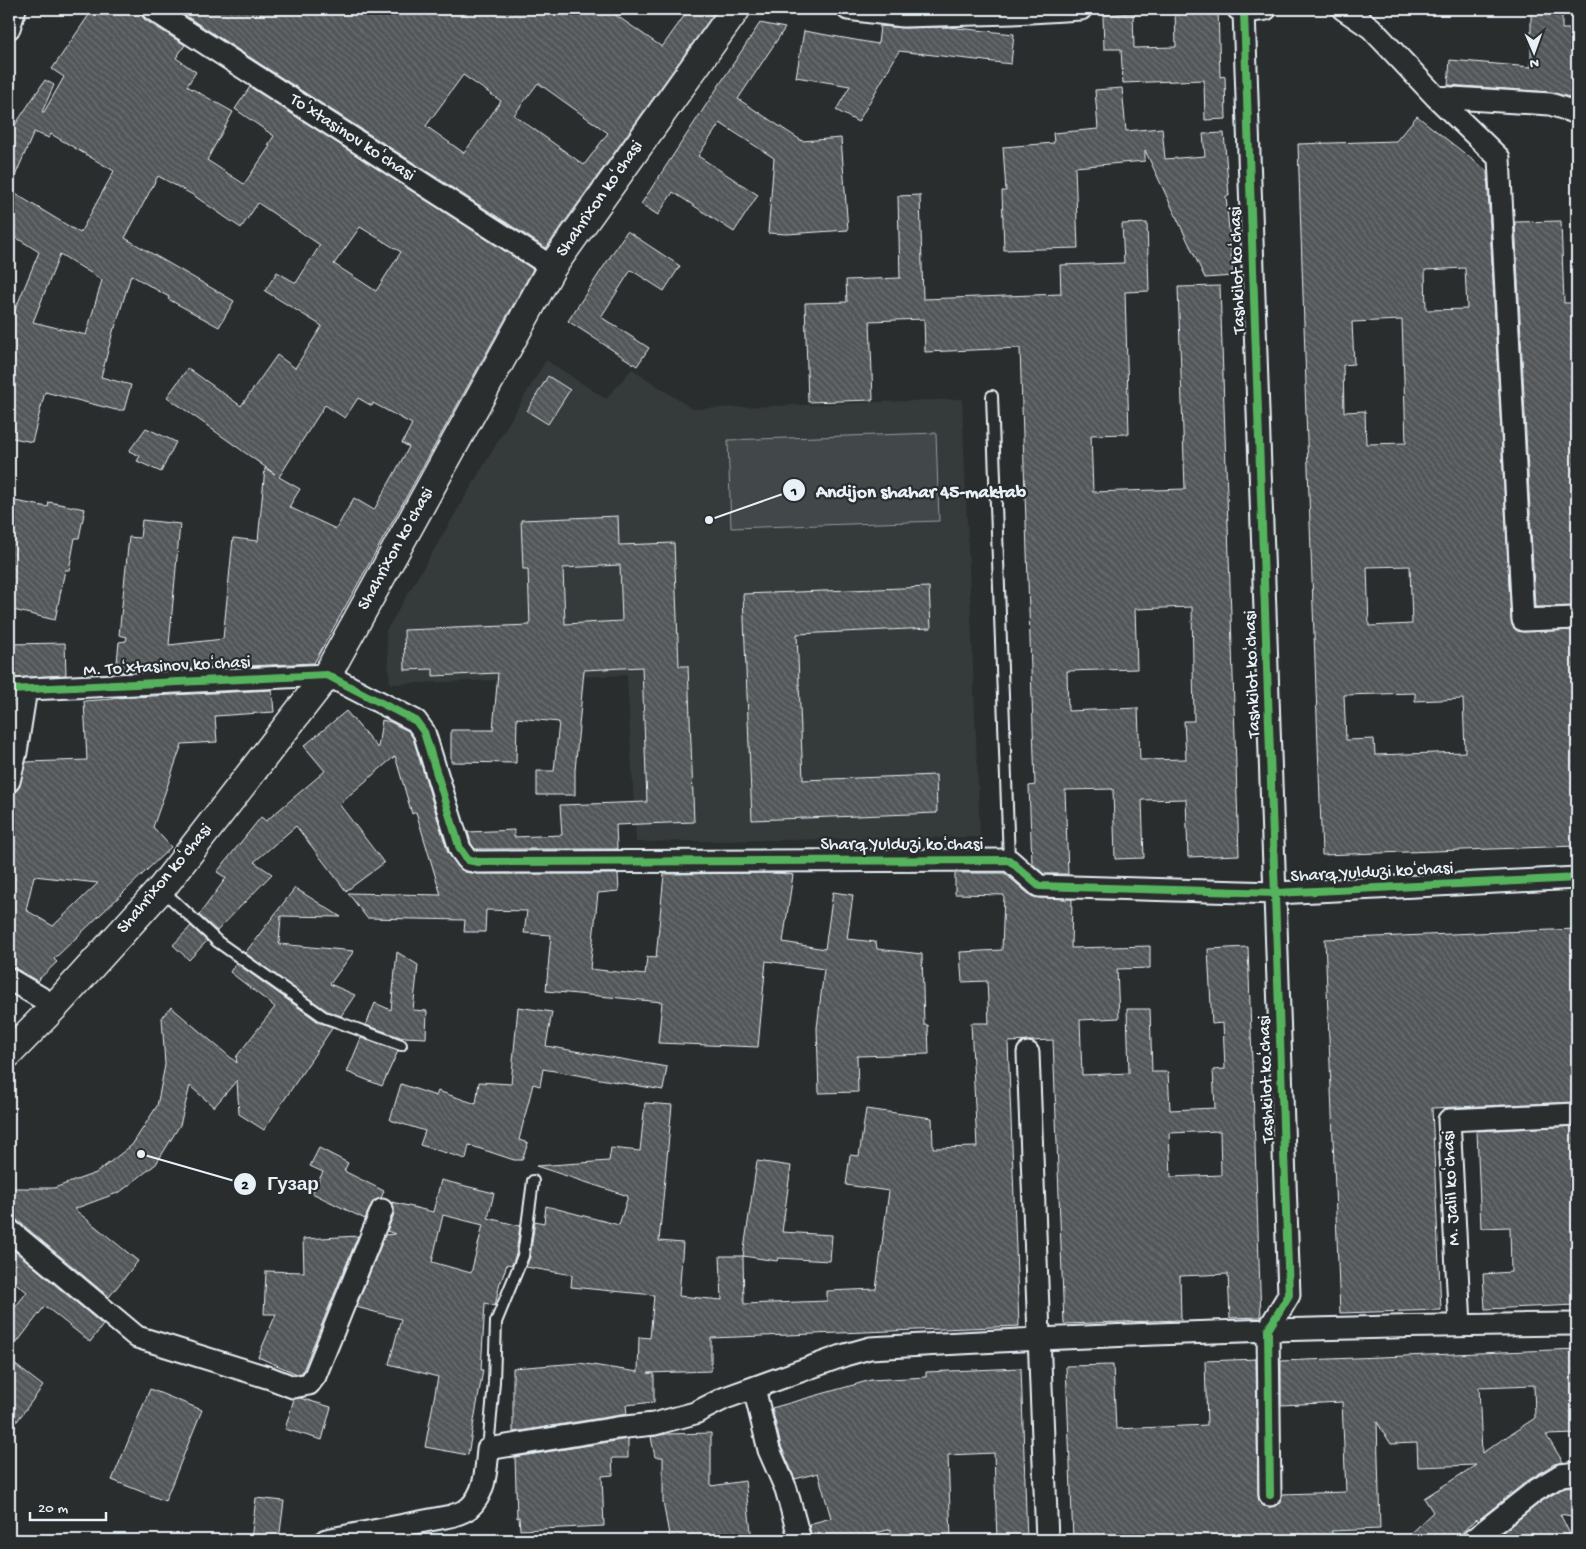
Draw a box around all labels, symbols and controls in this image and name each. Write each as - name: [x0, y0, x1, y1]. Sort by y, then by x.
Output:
- north arrow: [1508, 28, 1558, 78]
- text: N: [1530, 54, 1539, 71]
- street label: Toʻxtasinov koʻchasi: [284, 89, 419, 186]
- street label: Shahrixon koʻchasi: [552, 137, 648, 261]
- street label: Tashkilot koʻchasi: [1225, 206, 1251, 335]
- callout: Andijon shahar 45-maktab: [782, 473, 1036, 507]
- text: Andijon shahar 45-maktab: [815, 482, 1026, 505]
- text: 1: [790, 483, 797, 501]
- street label: Shahrixon koʻchasi: [354, 484, 439, 614]
- street label: Tashkilot koʻchasi: [1240, 610, 1266, 739]
- street label: M. Toʻxtasinov koʻchasi: [83, 652, 251, 682]
- street label: Shahrixon koʻchasi: [113, 820, 217, 938]
- street label: Sharq Yulduzi koʻchasi: [821, 835, 984, 856]
- street label: Sharq Yulduzi koʻchasi: [1290, 858, 1454, 888]
- street label: Tashkilot koʻchasi: [1254, 1015, 1280, 1144]
- street label: M. Jalil koʻchasi: [1438, 1130, 1466, 1246]
- callout: Гузар: [232, 1167, 329, 1201]
- text: Гузар: [267, 1175, 319, 1198]
- text: 2: [241, 1177, 249, 1195]
- scale bar: [30, 1489, 106, 1521]
- text: 20 m: [38, 1500, 68, 1518]

